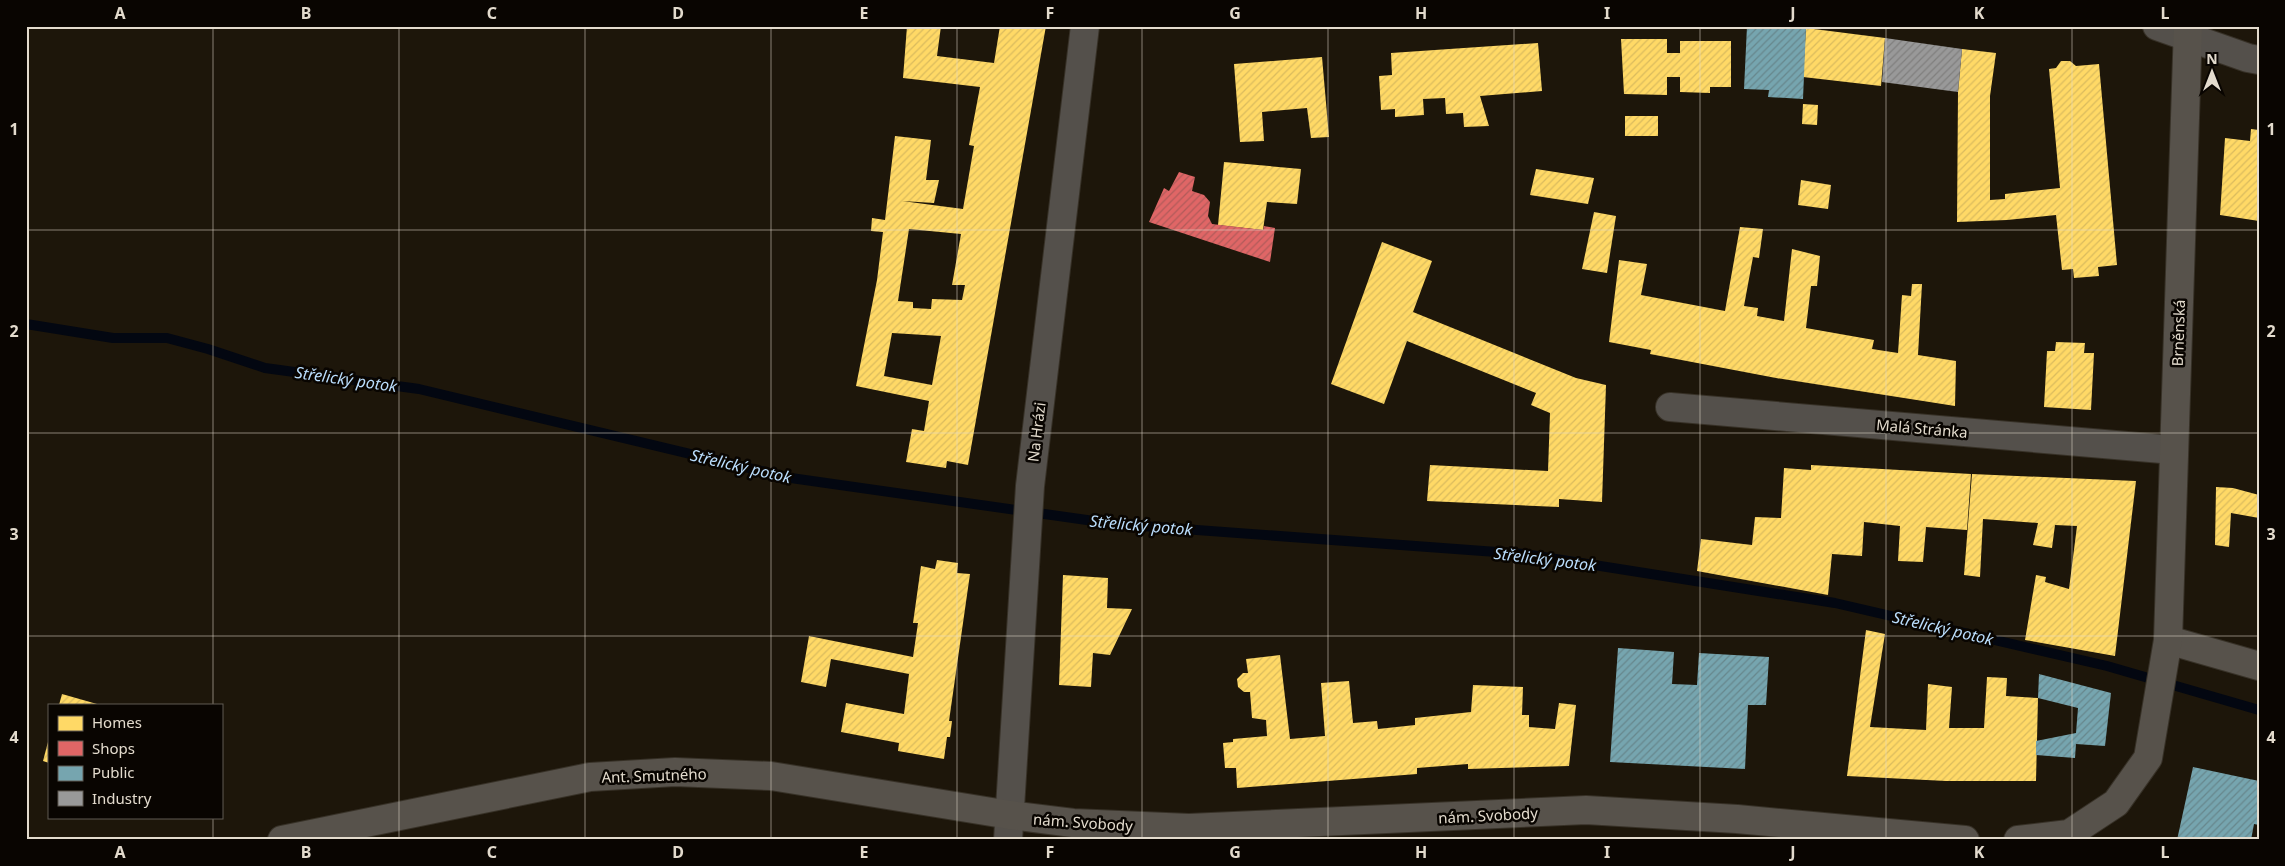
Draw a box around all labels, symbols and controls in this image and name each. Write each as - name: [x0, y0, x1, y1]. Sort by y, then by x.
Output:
- text: A: [114, 2, 126, 24]
- text: B: [301, 2, 311, 24]
- text: C: [487, 2, 497, 24]
- text: D: [672, 2, 684, 24]
- text: E: [860, 2, 869, 24]
- text: F: [1046, 2, 1054, 24]
- text: G: [1229, 2, 1241, 24]
- text: H: [1415, 2, 1427, 24]
- text: I: [1604, 2, 1610, 24]
- text: J: [1788, 2, 1796, 24]
- text: K: [1974, 2, 1985, 24]
- text: L: [2161, 2, 2170, 24]
- north arrow: [2188, 48, 2238, 98]
- text: N: [2206, 49, 2218, 68]
- text: 1: [9, 118, 19, 140]
- text: 1: [2266, 118, 2276, 140]
- street label: Brněnská: [2167, 299, 2189, 367]
- text: 2: [9, 320, 19, 342]
- text: 2: [2266, 320, 2276, 342]
- water label: Střelický potok: [293, 361, 400, 397]
- street label: Na Hrázi: [1022, 401, 1050, 463]
- street label: Malá Stránka: [1875, 414, 1969, 442]
- water label: Střelický potok: [688, 444, 795, 489]
- water label: Střelický potok: [1089, 510, 1194, 541]
- text: 3: [9, 523, 19, 545]
- text: 3: [2266, 523, 2276, 545]
- water label: Střelický potok: [1493, 542, 1599, 576]
- water label: Střelický potok: [1890, 606, 1997, 651]
- legend: [48, 704, 222, 818]
- text: Homes: [92, 712, 142, 732]
- text: 4: [9, 726, 19, 748]
- text: 4: [2266, 726, 2276, 748]
- text: Shops: [92, 738, 135, 758]
- text: Public: [92, 762, 135, 782]
- street label: Ant. Smutného: [601, 763, 707, 787]
- text: Industry: [92, 788, 152, 808]
- street label: nám. Svobody: [1438, 802, 1539, 828]
- street label: nám. Svobody: [1033, 809, 1134, 835]
- text: A: [114, 841, 126, 863]
- text: B: [301, 841, 311, 863]
- text: C: [487, 841, 497, 863]
- text: D: [672, 841, 684, 863]
- text: E: [860, 841, 869, 863]
- text: F: [1046, 841, 1054, 863]
- text: G: [1229, 841, 1241, 863]
- text: H: [1415, 841, 1427, 863]
- text: I: [1604, 841, 1610, 863]
- text: J: [1788, 841, 1796, 863]
- text: K: [1974, 841, 1985, 863]
- text: L: [2161, 841, 2170, 863]

